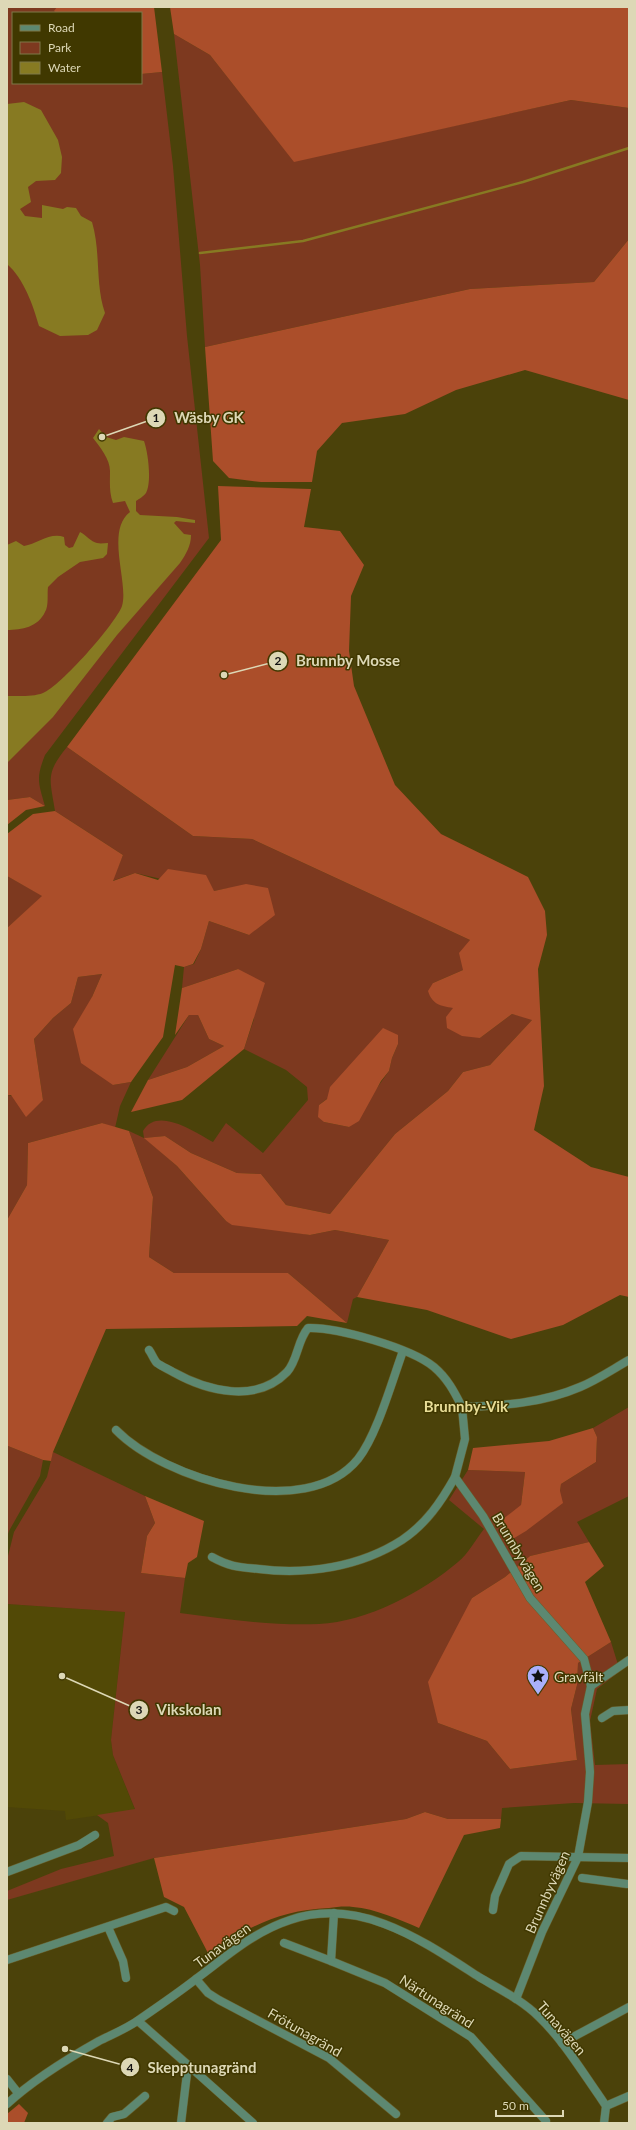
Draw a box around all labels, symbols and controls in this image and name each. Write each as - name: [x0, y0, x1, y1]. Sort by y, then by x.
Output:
- legend: [12, 12, 142, 84]
- text: Road: [48, 20, 75, 35]
- text: Park: [48, 40, 72, 55]
- text: Water: [48, 60, 81, 75]
- callout: Wäsby GK: [146, 405, 252, 432]
- text: Wäsby GK: [174, 408, 245, 426]
- text: 1: [153, 410, 160, 425]
- callout: Brunnby Mosse: [268, 648, 408, 675]
- text: Brunnby Mosse: [296, 651, 400, 669]
- text: 2: [275, 653, 282, 668]
- district label: Brunnby-Vik: [424, 1397, 509, 1415]
- street label: Brunnbyvägen: [489, 1510, 549, 1594]
- place icon: Gravfält: [525, 1663, 551, 1696]
- place label: Gravfält: [554, 1668, 603, 1685]
- callout: Vikskolan: [129, 1697, 230, 1724]
- text: Vikskolan: [156, 1700, 221, 1718]
- text: 3: [136, 1702, 143, 1717]
- street label: Brunnbyvägen: [521, 1848, 573, 1936]
- street label: Tunavägen: [190, 1919, 254, 1971]
- street label: Närtunagränd: [397, 1971, 477, 2031]
- street label: Tunavägen: [534, 1998, 590, 2058]
- street label: Frötunagränd: [265, 2004, 345, 2060]
- callout: Skepptunagränd: [120, 2054, 264, 2081]
- text: Skepptunagränd: [148, 2058, 256, 2076]
- text: 4: [127, 2060, 134, 2075]
- scale bar: [496, 2092, 563, 2118]
- text: 50 m: [502, 2098, 529, 2113]

